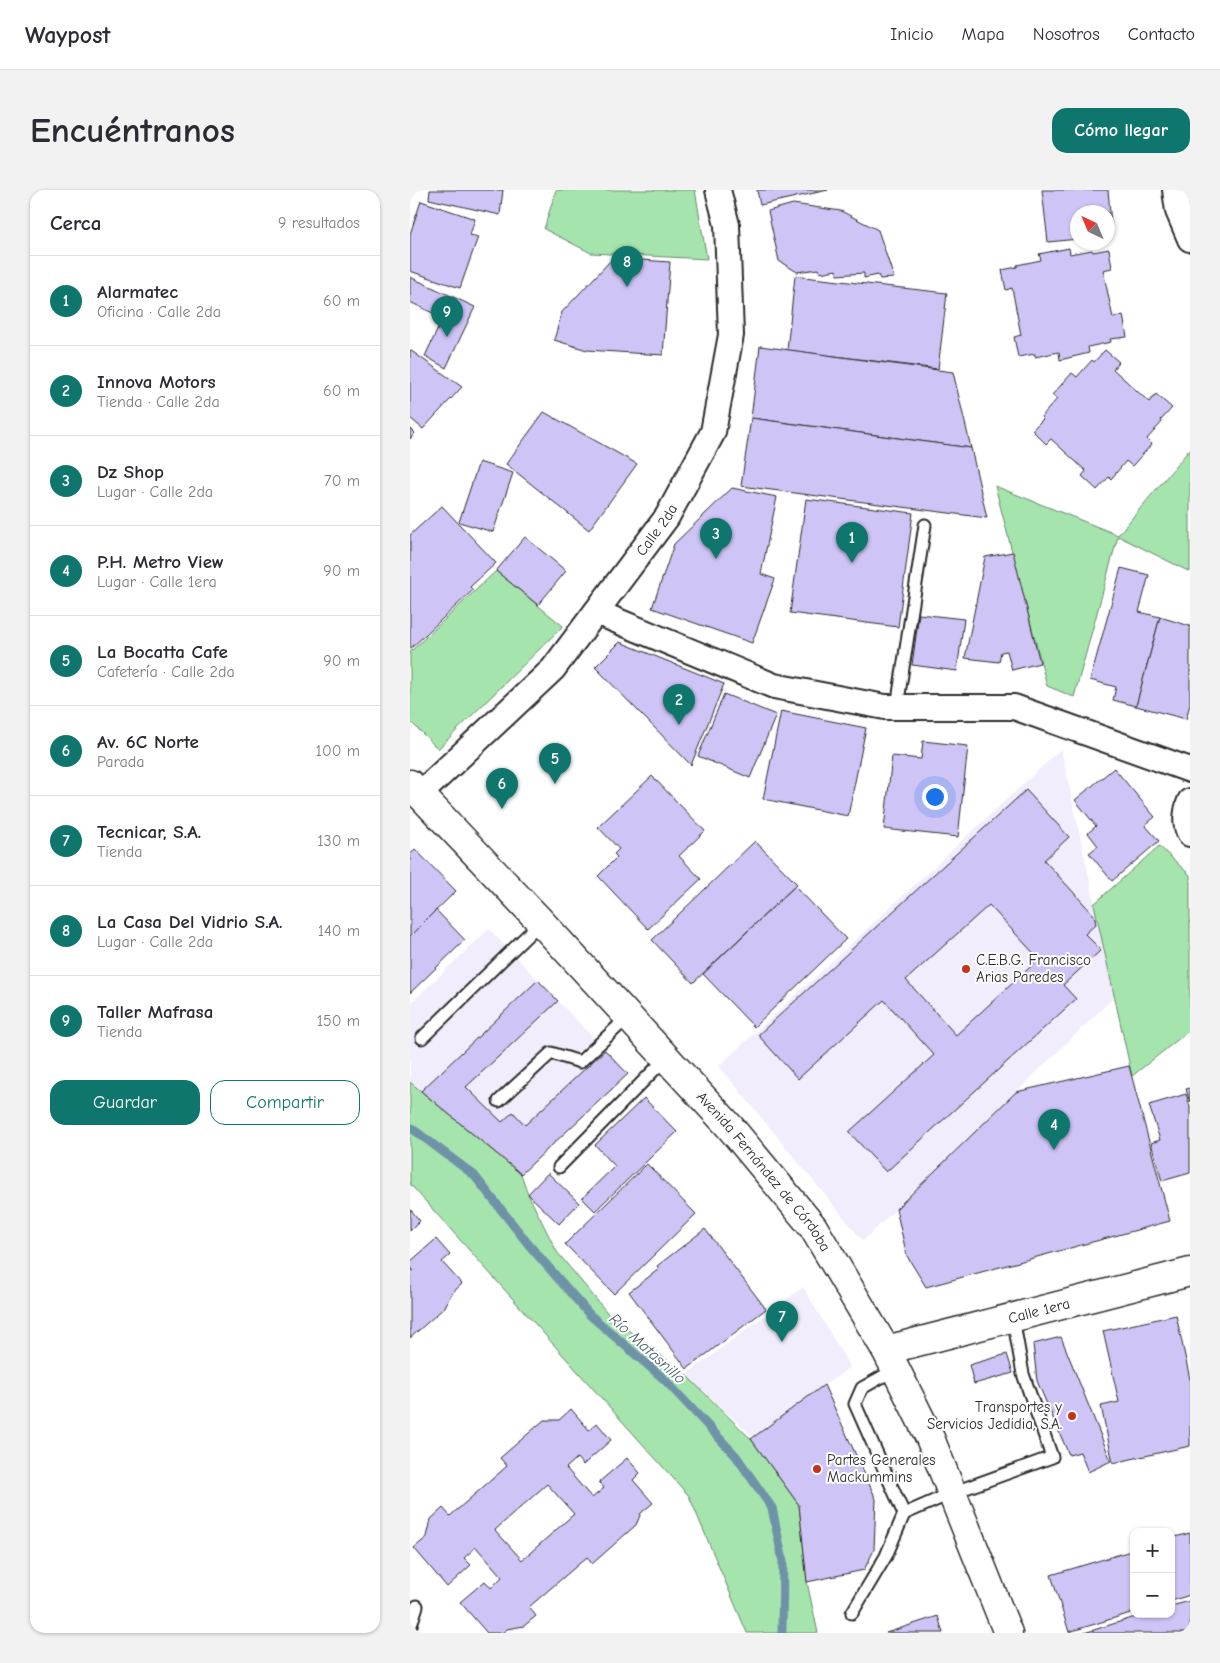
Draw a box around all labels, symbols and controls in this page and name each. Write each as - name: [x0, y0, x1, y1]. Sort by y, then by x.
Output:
- text: Waypost: [25, 21, 110, 49]
- text: Inicio: [890, 24, 934, 45]
- text: Mapa: [962, 24, 1005, 45]
- text: Nosotros: [1033, 24, 1100, 45]
- text: Contacto: [1128, 24, 1195, 45]
- button: Cómo llegar: [1052, 108, 1190, 153]
- text: Encuéntranos: [30, 110, 235, 151]
- north arrow: [1070, 205, 1115, 250]
- text: Cerca: [50, 211, 101, 235]
- text: 9 resultados: [278, 214, 360, 232]
- pin: 8: [611, 246, 643, 287]
- text: Alarmatec: [97, 281, 178, 303]
- text: 1: [63, 292, 69, 310]
- text: 60 m: [323, 292, 360, 310]
- pin: 9: [431, 296, 463, 337]
- text: Oficina · Calle 2da: [97, 303, 221, 321]
- text: Innova Motors: [97, 371, 216, 393]
- text: 2: [62, 382, 70, 400]
- text: 60 m: [323, 382, 360, 400]
- text: Tienda · Calle 2da: [97, 393, 220, 411]
- text: Dz Shop: [97, 461, 164, 483]
- text: 3: [62, 472, 70, 490]
- text: 70 m: [324, 472, 360, 490]
- text: Lugar · Calle 2da: [97, 483, 213, 501]
- street label: Calle 2da: [632, 501, 681, 559]
- pin: 3: [700, 518, 732, 559]
- pin: 1: [836, 522, 868, 563]
- text: P.H. Metro View: [97, 551, 224, 573]
- text: 4: [62, 562, 70, 580]
- text: 90 m: [323, 562, 360, 580]
- text: Lugar · Calle 1era: [97, 573, 217, 591]
- text: La Bocatta Cafe: [97, 641, 228, 663]
- text: 5: [62, 652, 70, 670]
- text: 90 m: [323, 652, 360, 670]
- text: Cafetería · Calle 2da: [97, 663, 235, 681]
- pin: 2: [663, 684, 695, 725]
- text: Av. 6C Norte: [97, 731, 199, 753]
- text: 6: [62, 742, 70, 760]
- text: 100 m: [316, 742, 360, 760]
- pin: 5: [539, 743, 571, 784]
- text: Parada: [97, 753, 145, 771]
- pin: 6: [486, 768, 518, 809]
- your location: [922, 784, 948, 810]
- text: Tecnicar, S.A.: [97, 821, 201, 843]
- text: 7: [62, 832, 70, 850]
- text: 130 m: [317, 832, 360, 850]
- text: Tienda: [97, 843, 143, 861]
- text: La Casa Del Vidrio S.A.: [97, 911, 283, 933]
- text: 8: [62, 922, 70, 940]
- text: 140 m: [318, 922, 360, 940]
- text: Lugar · Calle 2da: [97, 933, 213, 951]
- place label: C.E.B.G. Francisco Arias Paredes: [976, 951, 1091, 986]
- marker: C.E.B.G. Francisco Arias Paredes: [960, 963, 972, 975]
- text: Taller Mafrasa: [97, 1001, 213, 1023]
- text: 9: [62, 1012, 70, 1030]
- text: 150 m: [317, 1012, 360, 1030]
- text: Tienda: [97, 1023, 143, 1041]
- button: Guardar: [50, 1080, 200, 1125]
- button: Compartir: [210, 1080, 360, 1125]
- street label: Avenida Fernández de Córdoba: [693, 1088, 835, 1255]
- pin: 4: [1038, 1109, 1070, 1150]
- street label: Calle 1era: [1006, 1294, 1072, 1327]
- pin: 7: [766, 1301, 798, 1342]
- water label: Río Matasnillo: [606, 1310, 689, 1388]
- place label: Transportes y Servicios Jedidia, S.A.: [927, 1398, 1062, 1433]
- marker: Transportes y Servicios Jedidia, S.A.: [1066, 1410, 1078, 1422]
- place label: Partes Generales Mackummins: [827, 1451, 936, 1486]
- marker: Partes Generales Mackummins: [811, 1463, 823, 1475]
- map controls: [1130, 1528, 1175, 1618]
- button: +: [1130, 1528, 1175, 1573]
- button: −: [1130, 1573, 1175, 1618]

